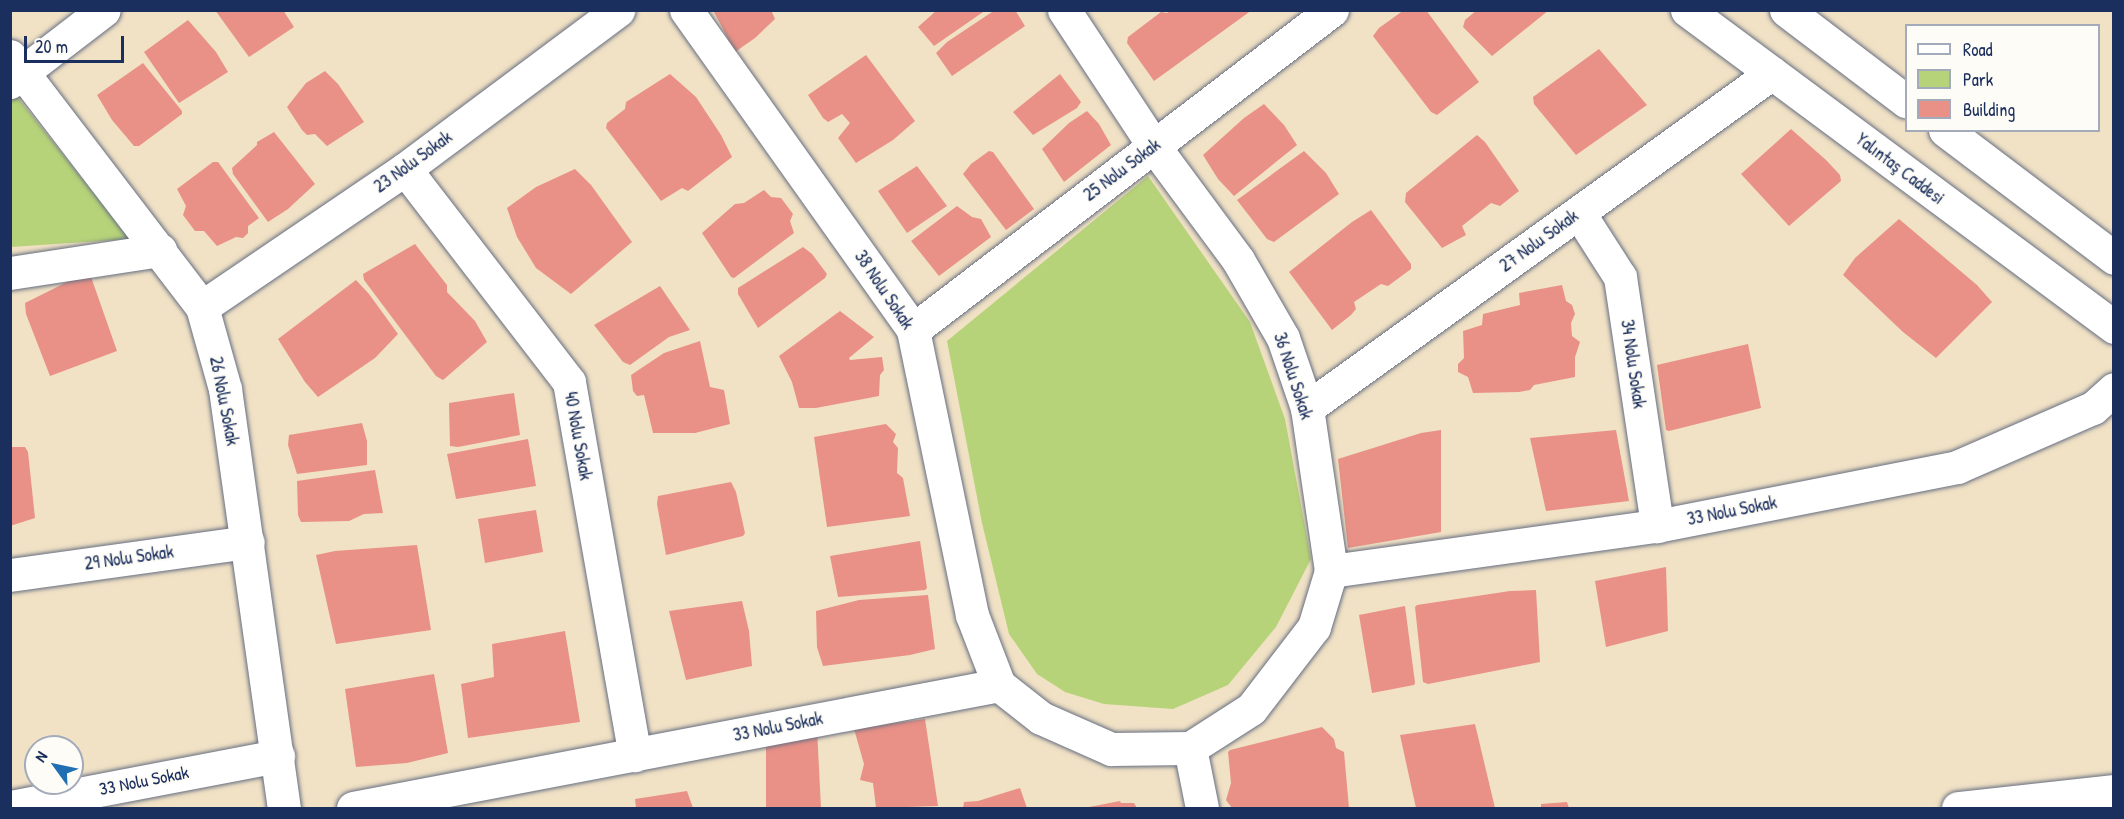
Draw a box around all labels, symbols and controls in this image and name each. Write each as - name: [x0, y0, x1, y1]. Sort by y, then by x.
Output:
- scale bar: [27, 24, 128, 62]
- legend: [1905, 24, 2100, 132]
- text: 20 m: [35, 34, 68, 59]
- text: Road: [1963, 37, 1993, 62]
- text: Park: [1963, 67, 1993, 92]
- text: Building: [1963, 97, 2015, 122]
- street label: 23 Nolu Sokak: [370, 126, 456, 198]
- street label: Yalıntaş Caddesi: [1851, 129, 1949, 209]
- street label: 25 Nolu Sokak: [1079, 134, 1165, 206]
- street label: 27 Nolu Sokak: [1495, 205, 1583, 277]
- street label: 38 Nolu Sokak: [850, 246, 918, 334]
- street label: 34 Nolu Sokak: [1616, 318, 1650, 410]
- street label: 36 Nolu Sokak: [1269, 330, 1317, 422]
- street label: 26 Nolu Sokak: [205, 355, 243, 447]
- street label: 40 Nolu Sokak: [560, 390, 596, 482]
- street label: 33 Nolu Sokak: [1685, 492, 1779, 530]
- street label: 29 Nolu Sokak: [83, 541, 175, 575]
- street label: 33 Nolu Sokak: [731, 708, 825, 746]
- north arrow: [24, 735, 84, 795]
- text: N: [29, 747, 52, 766]
- street label: 33 Nolu Sokak: [97, 762, 191, 800]

